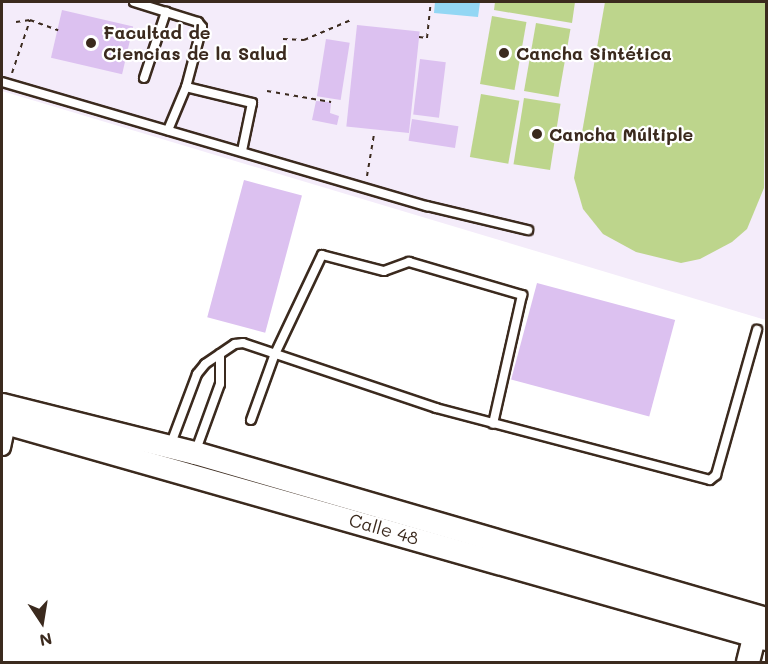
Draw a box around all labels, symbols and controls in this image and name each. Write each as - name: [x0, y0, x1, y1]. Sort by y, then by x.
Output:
- place label: Facultad de Ciencias de la Salud: [103, 22, 287, 64]
- marker: Facultad de Ciencias de la Salud: [84, 36, 98, 50]
- place label: Cancha Sintética: [516, 42, 672, 64]
- marker: Cancha Sintética: [497, 46, 511, 60]
- place label: Cancha Múltiple: [549, 123, 693, 145]
- marker: Cancha Múltiple: [530, 127, 544, 141]
- street label: Calle 48: [347, 509, 421, 549]
- north arrow: [12, 592, 72, 652]
- text: N: [38, 629, 54, 652]

